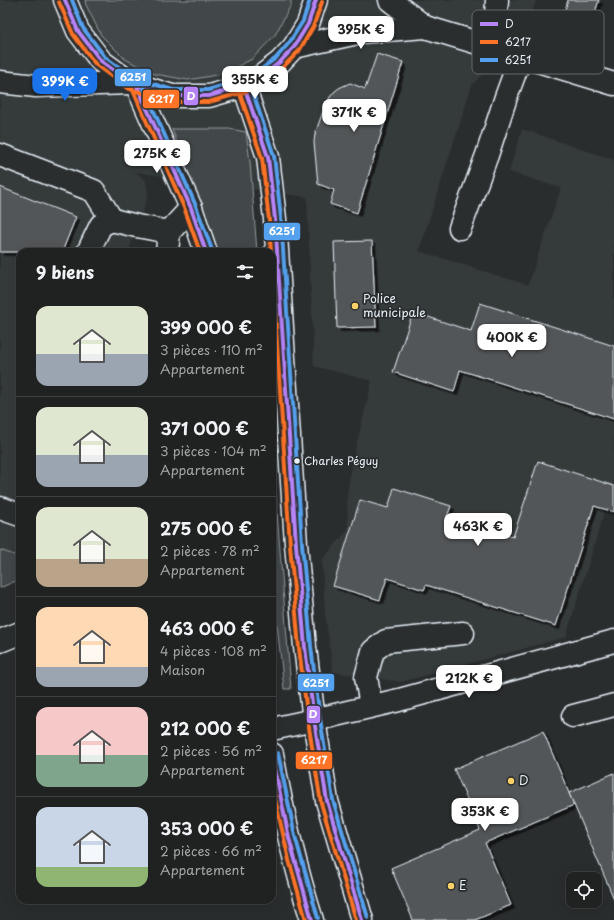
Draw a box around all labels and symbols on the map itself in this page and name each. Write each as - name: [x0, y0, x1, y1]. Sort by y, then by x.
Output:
- legend: [472, 10, 604, 74]
- text: D: [505, 15, 514, 32]
- pin: 395K €: [328, 16, 394, 50]
- text: 6217: [505, 33, 531, 50]
- text: 6251: [505, 51, 531, 68]
- pin: 355K €: [222, 66, 288, 100]
- pin: 399K €: [32, 68, 98, 102]
- line badge: 6251: [114, 68, 152, 87]
- text: 6251: [120, 68, 146, 85]
- line badge: D: [183, 86, 199, 106]
- text: D: [187, 87, 196, 104]
- line badge: 6217: [142, 89, 180, 109]
- text: 6217: [148, 90, 174, 107]
- pin: 371K €: [321, 99, 387, 133]
- pin: 275K €: [124, 140, 190, 174]
- line badge: 6251: [263, 222, 301, 241]
- text: 6251: [269, 222, 295, 239]
- place label: Police municipale: [363, 289, 426, 321]
- marker: Police municipale: [350, 301, 360, 311]
- pin: 400K €: [479, 324, 545, 358]
- place label: Charles Péguy: [304, 452, 378, 469]
- marker: Charles Péguy: [292, 456, 302, 466]
- pin: 463K €: [445, 513, 511, 547]
- pin: 212K €: [436, 665, 502, 699]
- line badge: 6251: [297, 673, 335, 692]
- text: 6251: [303, 674, 329, 691]
- line badge: D: [306, 705, 321, 724]
- text: D: [309, 705, 318, 722]
- line badge: 6217: [295, 751, 333, 770]
- text: 6217: [301, 751, 327, 768]
- place label: D: [519, 771, 529, 789]
- marker: D: [506, 776, 516, 786]
- pin: 353K €: [452, 798, 518, 832]
- place label: E: [459, 876, 467, 894]
- marker: E: [446, 881, 456, 891]

